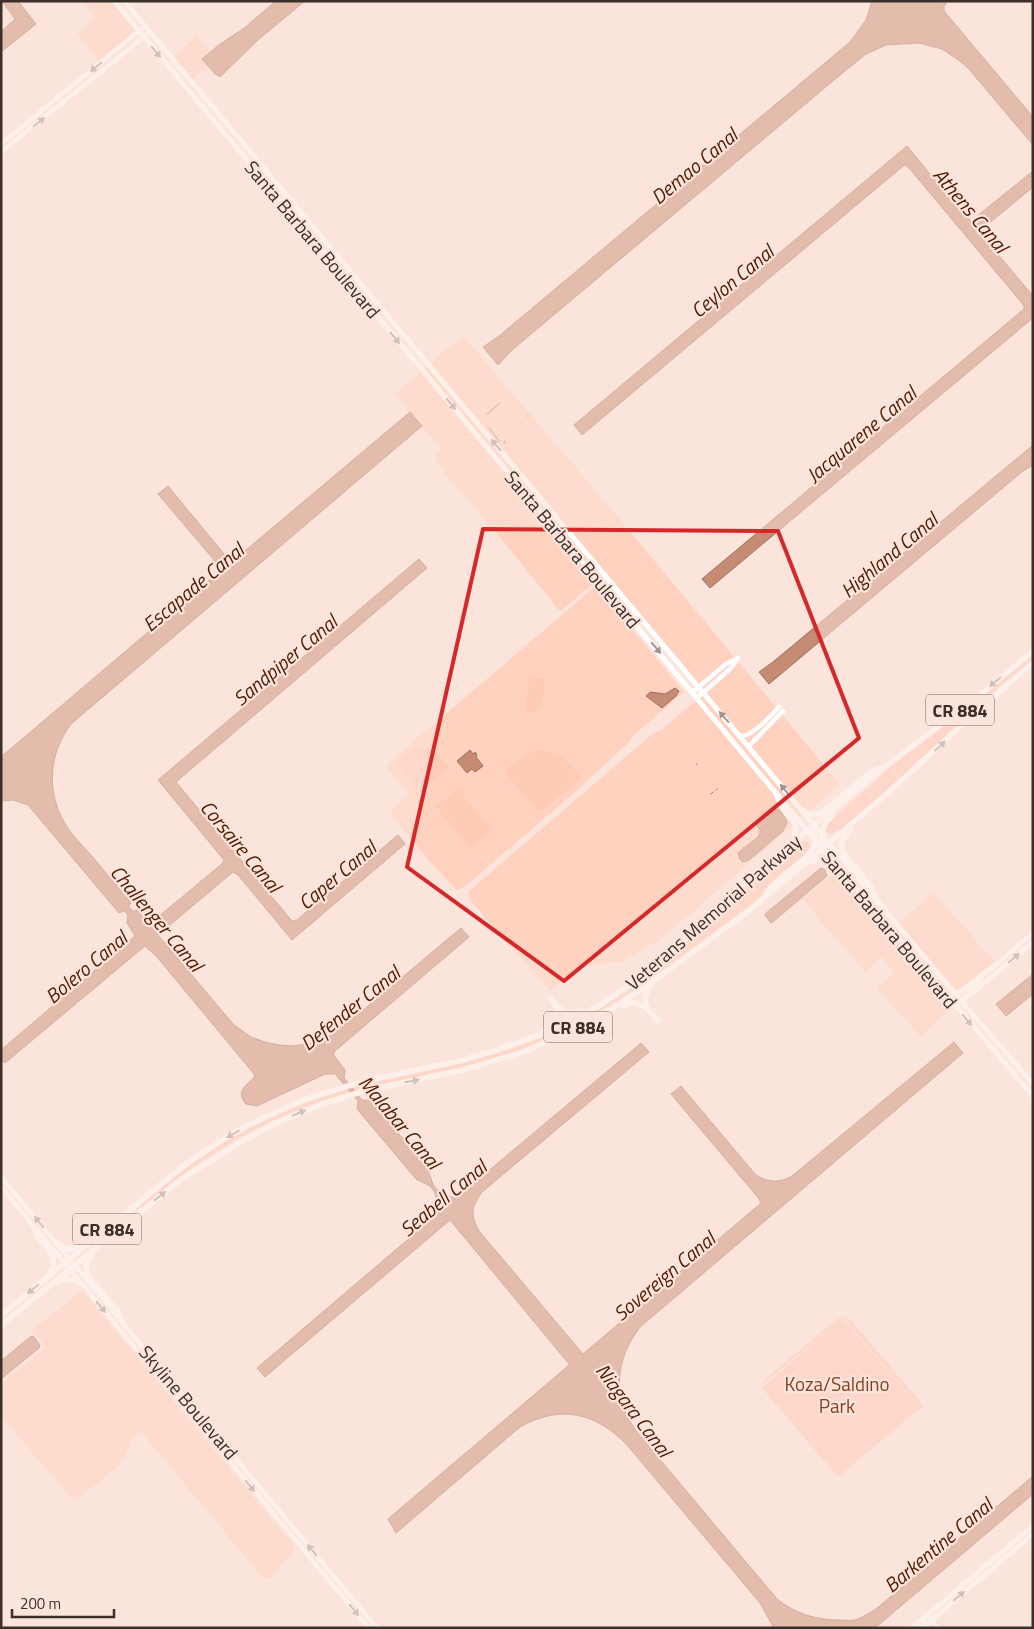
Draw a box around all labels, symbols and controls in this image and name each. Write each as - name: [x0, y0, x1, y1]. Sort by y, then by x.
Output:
- one-way arrow: [151, 45, 162, 58]
- one-way arrow: [90, 62, 103, 73]
- one-way arrow: [32, 116, 45, 127]
- water label: Demao Canal: [644, 119, 746, 212]
- street label: Santa Barbara Boulevard: [238, 154, 388, 324]
- water label: Athens Canal: [926, 160, 1018, 262]
- water label: Ceylon Canal: [683, 235, 783, 325]
- one-way arrow: [390, 331, 401, 344]
- water label: Jacquarene Canal: [799, 377, 925, 490]
- one-way arrow: [445, 397, 457, 409]
- one-way arrow: [490, 439, 501, 452]
- street label: Santa Barbara Boulevard: [498, 464, 648, 634]
- water label: Highland Canal: [834, 503, 947, 605]
- water label: Escapade Canal: [135, 533, 253, 639]
- water label: Sandpiper Canal: [226, 605, 346, 713]
- one-way arrow: [650, 641, 661, 654]
- one-way arrow: [989, 677, 1002, 688]
- road number: CR 884: [926, 694, 994, 726]
- one-way arrow: [719, 711, 730, 724]
- one-way arrow: [933, 740, 945, 752]
- one-way arrow: [779, 784, 790, 797]
- water label: Corsaire Canal: [193, 793, 291, 901]
- street label: Veterans Memorial Parkway: [619, 827, 807, 997]
- water label: Caper Canal: [291, 831, 385, 917]
- street label: Santa Barbara Boulevard: [815, 844, 965, 1014]
- water label: Challenger Canal: [103, 858, 213, 980]
- water label: Bolero Canal: [38, 921, 136, 1011]
- one-way arrow: [1007, 953, 1020, 964]
- water label: Defender Canal: [293, 956, 409, 1058]
- road number: CR 884: [544, 1012, 612, 1042]
- one-way arrow: [961, 1013, 972, 1026]
- water label: Malabar Canal: [351, 1068, 450, 1178]
- one-way arrow: [404, 1077, 420, 1085]
- one-way arrow: [292, 1109, 307, 1117]
- one-way arrow: [226, 1130, 241, 1138]
- water label: Seabell Canal: [393, 1150, 495, 1244]
- one-way arrow: [154, 1191, 167, 1202]
- road number: CR 884: [73, 1214, 141, 1244]
- one-way arrow: [33, 1216, 44, 1229]
- water label: Sovereign Canal: [606, 1222, 724, 1328]
- one-way arrow: [27, 1284, 40, 1295]
- one-way arrow: [96, 1300, 107, 1313]
- street label: Skyline Boulevard: [132, 1338, 246, 1466]
- water label: Niagara Canal: [588, 1356, 681, 1466]
- park label: Koza/Saldino Park: [784, 1369, 890, 1420]
- one-way arrow: [245, 1479, 256, 1492]
- water label: Barkentine Canal: [877, 1488, 1001, 1600]
- one-way arrow: [307, 1544, 318, 1557]
- scale bar: [12, 1586, 115, 1618]
- one-way arrow: [953, 1591, 966, 1602]
- text: 200 m: [20, 1592, 61, 1615]
- one-way arrow: [349, 1604, 360, 1617]

